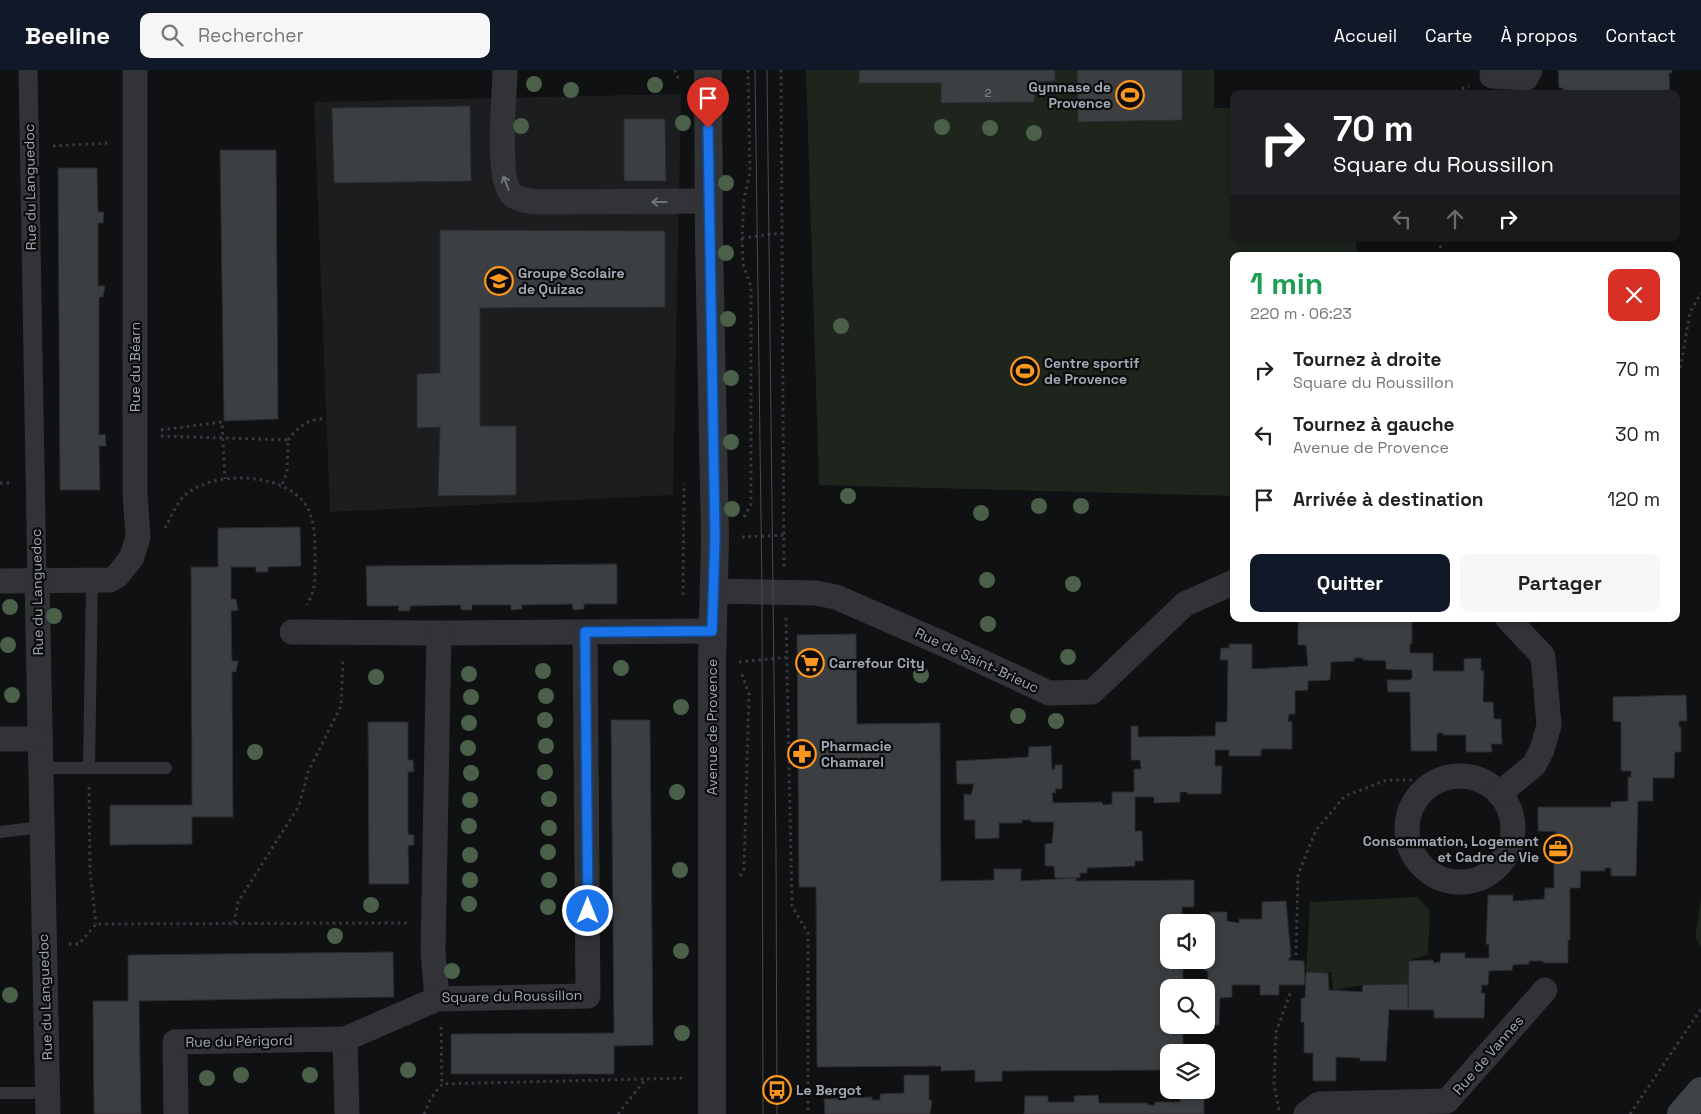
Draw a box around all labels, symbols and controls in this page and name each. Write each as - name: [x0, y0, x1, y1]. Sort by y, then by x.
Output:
- search box: [140, 13, 490, 58]
- text: Beeline: [25, 20, 110, 51]
- icon: search: [158, 21, 186, 49]
- text: Rechercher: [198, 23, 304, 48]
- text: Accueil: [1334, 24, 1397, 47]
- text: Carte: [1425, 24, 1472, 47]
- text: À propos: [1500, 24, 1578, 47]
- text: Contact: [1606, 24, 1676, 47]
- pin: [687, 77, 729, 128]
- place label: Gymnase de Provence: [1029, 78, 1111, 112]
- sports icon: Gymnase de Provence: [1115, 80, 1145, 110]
- icon: arrive: [694, 84, 722, 112]
- house number: 2: [985, 86, 992, 100]
- text: 70 m: [1333, 107, 1414, 151]
- icon: right: [1250, 110, 1315, 175]
- street label: Rue du Languedoc: [20, 124, 40, 250]
- text: Square du Roussillon: [1333, 150, 1554, 178]
- one-way arrow: [501, 176, 510, 191]
- one-way arrow: [652, 197, 668, 207]
- icon: left: [1388, 205, 1416, 233]
- icon: ahead: [1441, 205, 1469, 233]
- icon: right: [1494, 205, 1522, 233]
- place label: Groupe Scolaire de Quizac: [518, 264, 624, 298]
- text: 1 min: [1250, 264, 1323, 303]
- school or university icon: Groupe Scolaire de Quizac: [484, 266, 514, 296]
- button: close: [1608, 269, 1660, 321]
- text: 220 m · 06:23: [1250, 303, 1352, 324]
- street label: Rue du Béarn: [126, 322, 144, 412]
- text: Tournez à droite: [1293, 347, 1442, 372]
- place label: Centre sportif de Provence: [1044, 354, 1139, 388]
- sports icon: Centre sportif de Provence: [1010, 356, 1040, 386]
- icon: right: [1250, 356, 1278, 384]
- text: 70 m: [1616, 357, 1660, 382]
- text: Square du Roussillon: [1293, 372, 1454, 393]
- text: Tournez à gauche: [1293, 412, 1455, 437]
- icon: left: [1250, 421, 1278, 449]
- text: 30 m: [1615, 422, 1660, 447]
- text: Avenue de Provence: [1293, 437, 1449, 458]
- icon: arrive: [1250, 486, 1278, 514]
- text: Arrivée à destination: [1293, 487, 1483, 512]
- text: 120 m: [1607, 487, 1660, 512]
- street label: Rue du Languedoc: [27, 529, 47, 655]
- button: Quitter: [1250, 554, 1450, 612]
- button: Partager: [1460, 554, 1660, 612]
- street label: Rue de Saint-Brieuc: [912, 623, 1042, 697]
- supermarket icon: Carrefour City: [795, 648, 825, 678]
- place label: Carrefour City: [829, 654, 925, 672]
- street label: Avenue de Provence: [703, 659, 721, 795]
- place label: Pharmacie Chamarel: [821, 737, 892, 771]
- pharmacy icon: Pharmacie Chamarel: [787, 739, 817, 769]
- place label: Consommation, Logement et Cadre de Vie: [1363, 832, 1539, 866]
- office icon: Consommation, Logement et Cadre de Vie: [1543, 834, 1573, 864]
- position arrow: [561, 884, 613, 936]
- map controls: [1160, 914, 1215, 1099]
- button: sound: [1160, 914, 1215, 969]
- street label: Rue du Languedoc: [34, 933, 56, 1061]
- button: search: [1160, 979, 1215, 1034]
- street label: Square du Roussillon: [442, 986, 582, 1006]
- street label: Rue de Vannes: [1449, 1012, 1527, 1098]
- street label: Rue du Périgord: [185, 1031, 293, 1051]
- button: layers: [1160, 1044, 1215, 1099]
- bus stop icon: Le Bergot: [762, 1075, 792, 1105]
- place label: Le Bergot: [796, 1081, 862, 1099]

